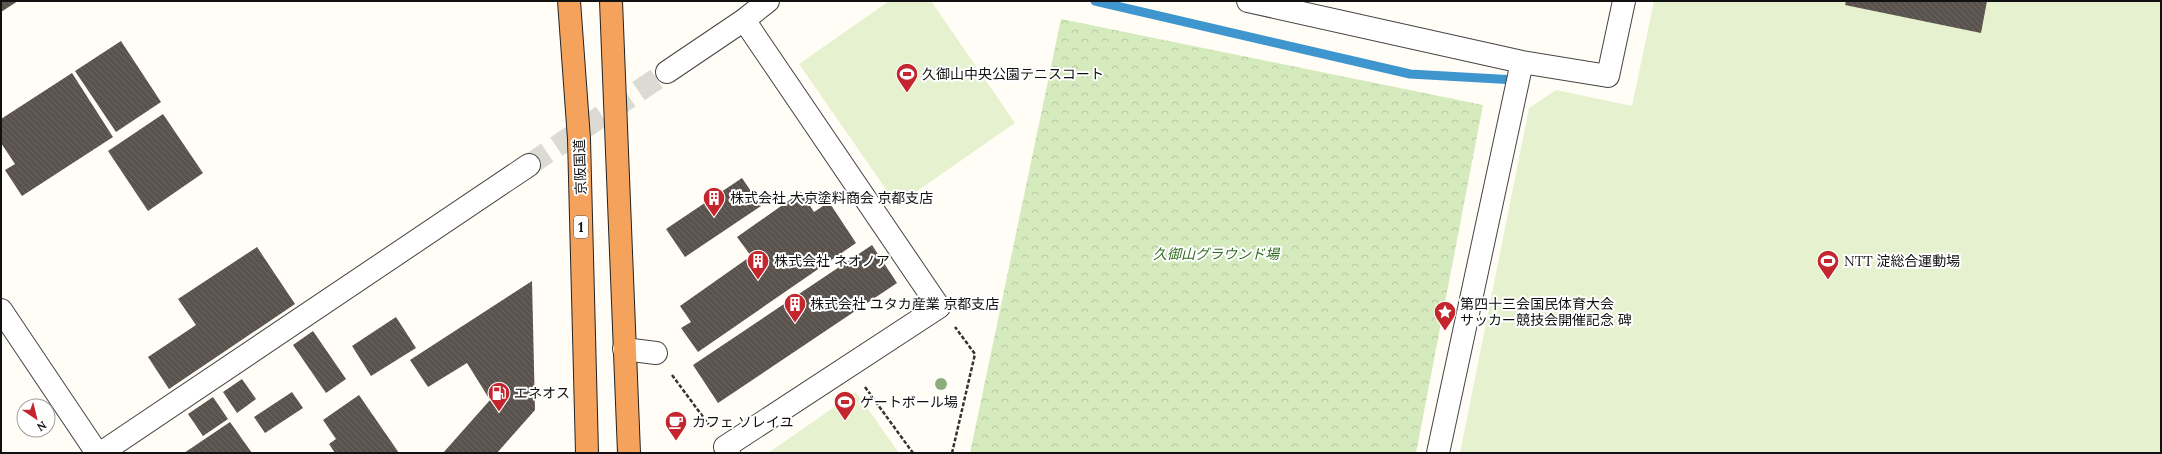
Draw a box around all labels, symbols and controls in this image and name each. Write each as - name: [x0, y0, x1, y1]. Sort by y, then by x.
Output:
- sports icon: 久御山中央公園テニスコート: [894, 61, 920, 94]
- place label: 久御山中央公園テニスコート: [922, 65, 1104, 83]
- street label: 京阪国道: [570, 139, 590, 195]
- building icon: 株式会社 大京塗料商会 京都支店: [701, 185, 727, 218]
- place label: 株式会社 大京塗料商会 京都支店: [730, 189, 933, 207]
- road number: 1: [574, 216, 588, 238]
- park label: 久御山グラウンド場: [1153, 245, 1281, 263]
- building icon: 株式会社 ネオノア: [745, 248, 771, 281]
- sports icon: NTT 淀総合運動場: [1815, 248, 1841, 281]
- place label: 株式会社 ネオノア: [774, 252, 890, 270]
- place label: NTT 淀総合運動場: [1844, 252, 1960, 270]
- building icon: 株式会社 ユタカ産業 京都支店: [782, 291, 808, 324]
- place label: 株式会社 ユタカ産業 京都支店: [810, 295, 999, 313]
- place label: 第四十三会国民体育大会 サッカー競技会開催記念 碑: [1460, 295, 1632, 329]
- place icon: 第四十三会国民体育大会 サッカー競技会開催記念 碑: [1432, 299, 1458, 332]
- fuel station icon: エネオス: [486, 380, 512, 413]
- place label: エネオス: [514, 384, 570, 402]
- sports icon: ゲートボール場: [832, 389, 858, 422]
- place label: ゲートボール場: [860, 393, 958, 411]
- north arrow: [16, 398, 56, 438]
- cafe icon: カフェ ソレイユ: [663, 409, 689, 442]
- place label: カフェ ソレイユ: [692, 413, 793, 431]
- text: N: [34, 418, 49, 435]

